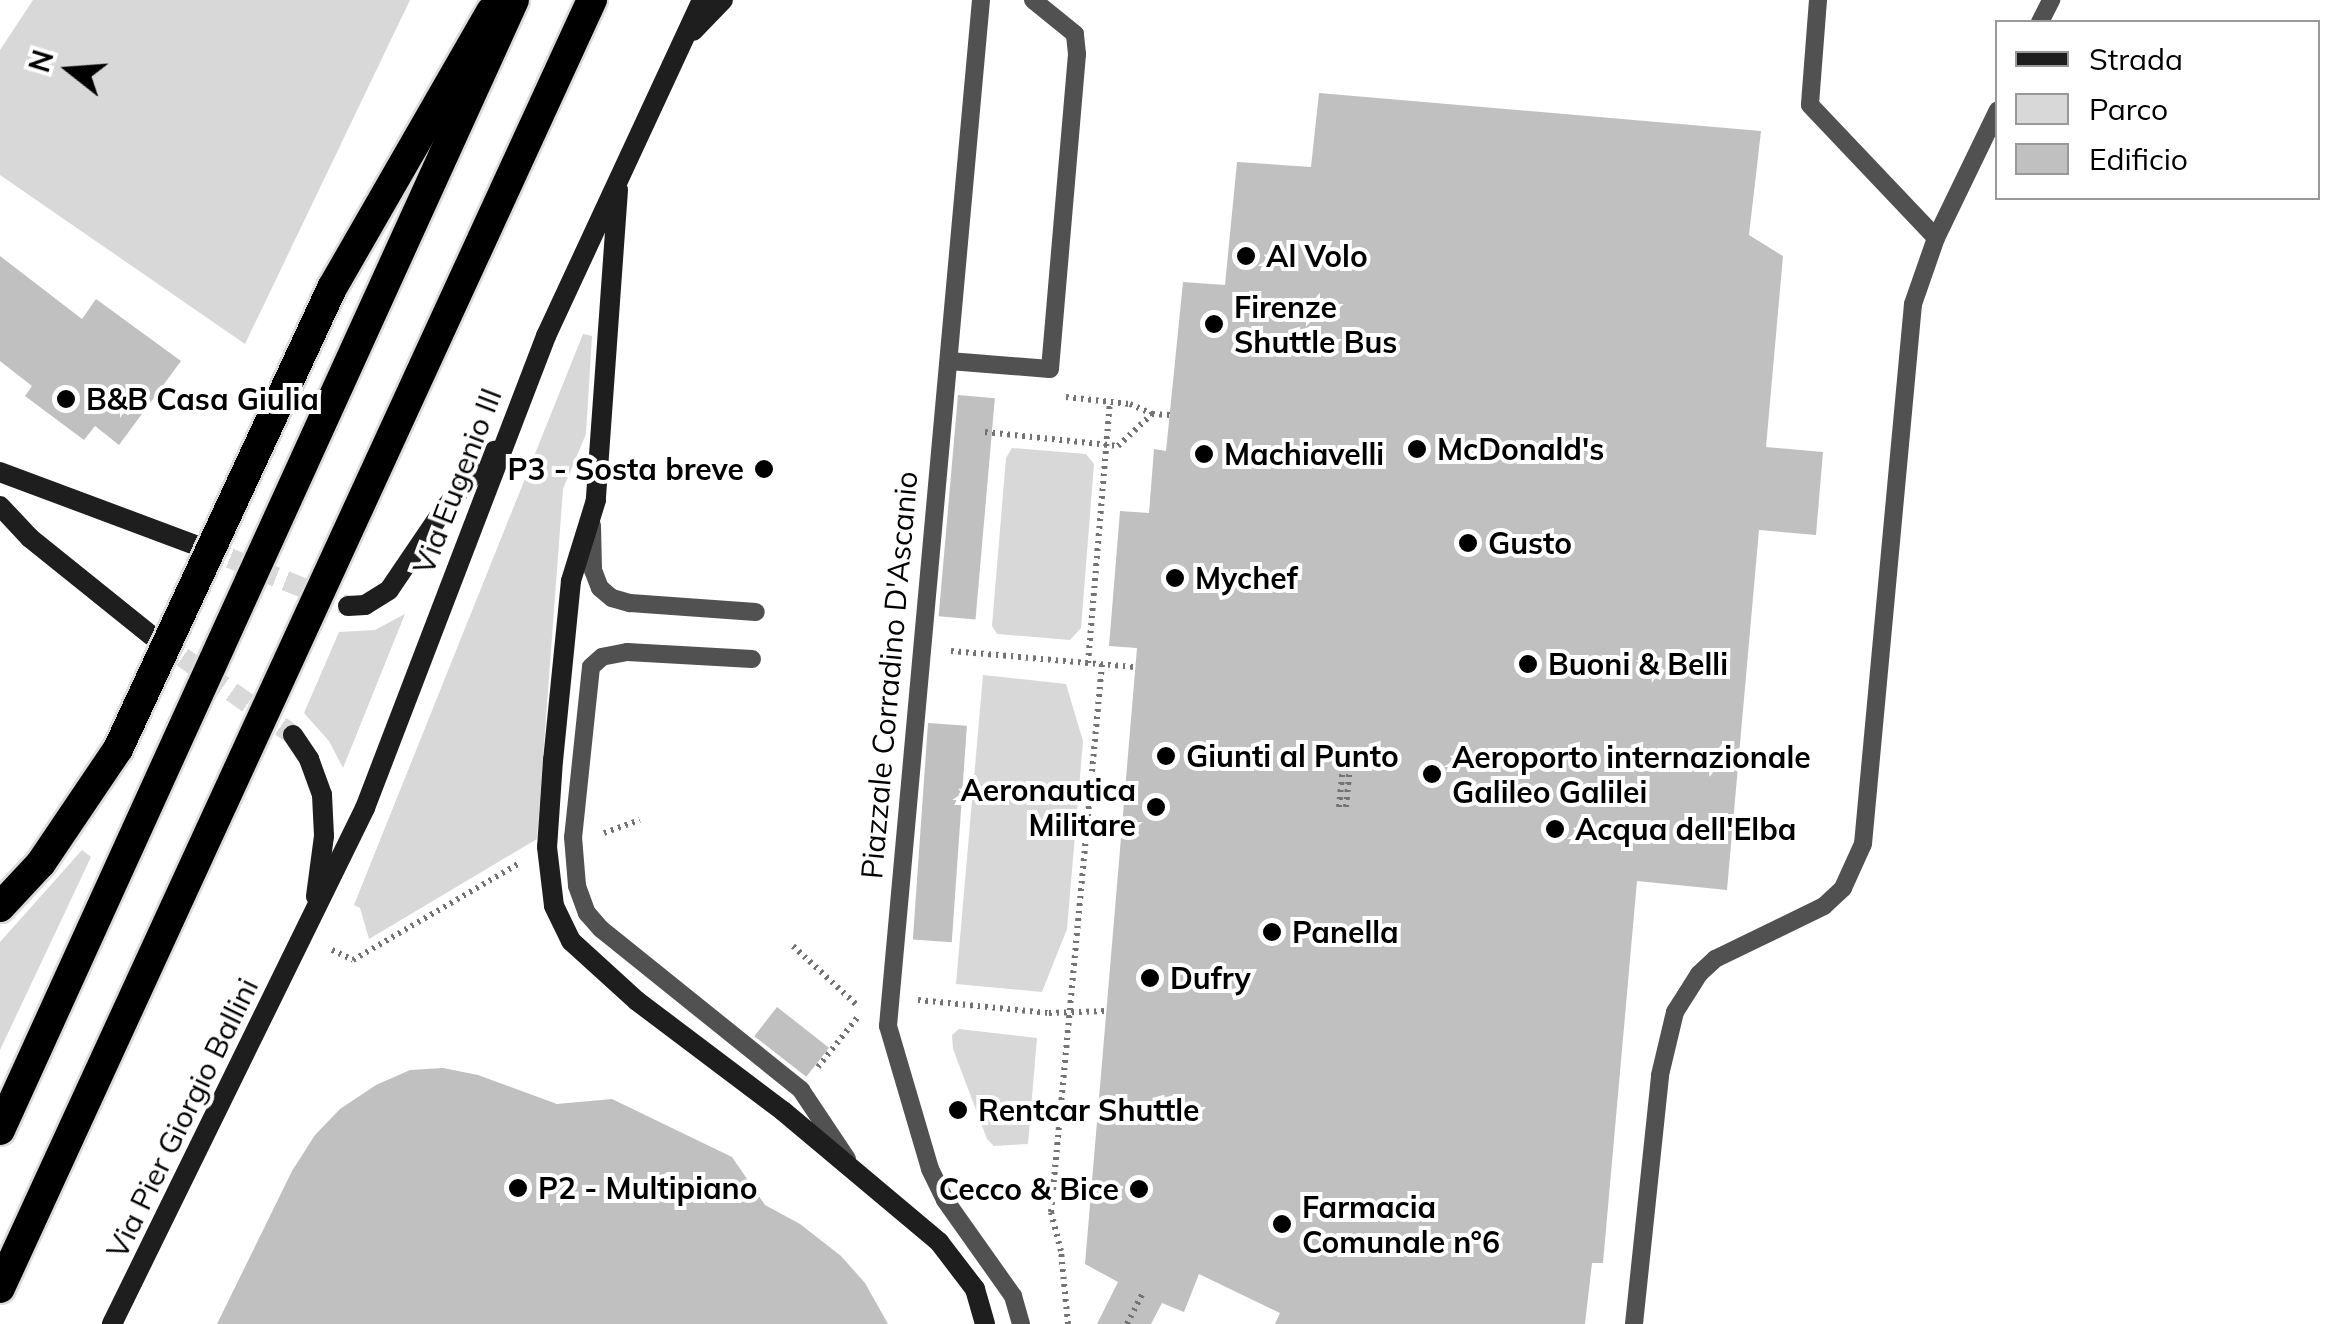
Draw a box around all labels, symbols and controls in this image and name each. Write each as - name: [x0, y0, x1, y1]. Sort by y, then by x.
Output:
- north arrow: [20, 20, 120, 120]
- legend: [1995, 20, 2320, 200]
- text: Strada: [2089, 40, 2183, 78]
- text: N: [21, 46, 61, 76]
- text: Parco: [2089, 90, 2168, 128]
- text: Edificio: [2089, 140, 2188, 178]
- place label: Al Volo: [1266, 238, 1368, 274]
- marker: Al Volo: [1235, 245, 1257, 267]
- place label: Firenze Shuttle Bus: [1234, 289, 1397, 360]
- marker: Firenze Shuttle Bus: [1203, 313, 1225, 335]
- place label: B&B Casa Giulia: [86, 381, 319, 417]
- street label: Via Eugenio III: [405, 383, 509, 579]
- marker: B&B Casa Giulia: [55, 388, 77, 410]
- place label: McDonald's: [1437, 431, 1604, 467]
- place label: Machiavelli: [1224, 436, 1384, 472]
- marker: McDonald's: [1406, 438, 1428, 460]
- marker: Machiavelli: [1193, 443, 1215, 465]
- place label: P3 - Sosta breve: [507, 451, 744, 487]
- marker: P3 - Sosta breve: [753, 458, 775, 480]
- street label: Piazzale Corradino D'Ascanio: [853, 470, 925, 880]
- place label: Gusto: [1488, 525, 1572, 561]
- marker: Gusto: [1457, 532, 1479, 554]
- place label: Mychef: [1195, 560, 1298, 596]
- marker: Mychef: [1164, 567, 1186, 589]
- place label: Buoni & Belli: [1548, 646, 1728, 682]
- marker: Buoni & Belli: [1517, 653, 1539, 675]
- place label: Giunti al Punto: [1186, 738, 1399, 774]
- place label: Aeroporto internazionale Galileo Galilei: [1452, 739, 1811, 810]
- marker: Giunti al Punto: [1155, 745, 1177, 767]
- marker: Aeroporto internazionale Galileo Galilei: [1421, 763, 1443, 785]
- place label: Aeronautica Militare: [961, 772, 1136, 842]
- marker: Aeronautica Militare: [1145, 796, 1167, 818]
- place label: Acqua dell'Elba: [1575, 811, 1796, 847]
- marker: Acqua dell'Elba: [1544, 818, 1566, 840]
- place label: Panella: [1292, 914, 1399, 950]
- marker: Panella: [1261, 921, 1283, 943]
- place label: Dufry: [1170, 960, 1251, 996]
- marker: Dufry: [1139, 967, 1161, 989]
- street label: Via Pier Giorgio Ballini: [98, 972, 266, 1264]
- place label: Rentcar Shuttle: [978, 1092, 1200, 1128]
- marker: Rentcar Shuttle: [947, 1099, 969, 1121]
- place label: P2 - Multipiano: [538, 1170, 757, 1206]
- place label: Cecco & Bice: [939, 1171, 1119, 1207]
- marker: P2 - Multipiano: [507, 1177, 529, 1199]
- marker: Cecco & Bice: [1128, 1178, 1150, 1200]
- place label: Farmacia Comunale n°6: [1302, 1189, 1500, 1260]
- marker: Farmacia Comunale n°6: [1271, 1213, 1293, 1235]

